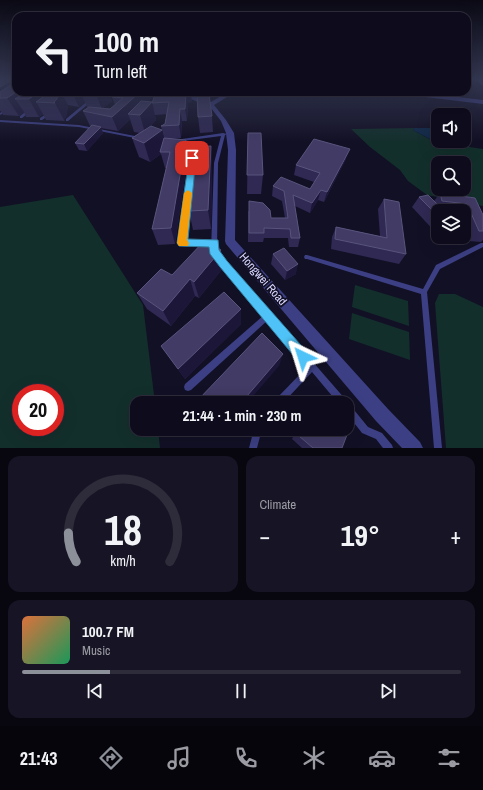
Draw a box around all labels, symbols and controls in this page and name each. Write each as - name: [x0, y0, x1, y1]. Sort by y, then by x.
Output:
- text: 100 m: [94, 23, 159, 61]
- icon: left: [28, 28, 80, 80]
- text: Turn left: [94, 59, 147, 84]
- map controls: [431, 108, 471, 244]
- button: sound: [431, 108, 471, 148]
- pin: [175, 141, 209, 175]
- icon: arrive: [181, 147, 203, 169]
- button: search: [431, 156, 471, 196]
- button: layers: [431, 204, 471, 244]
- street label: Hongwei Road: [236, 249, 290, 309]
- position arrow: [282, 336, 324, 378]
- speed limit sign: 20: [12, 384, 64, 436]
- text: 21:44 · 1 min · 230 m: [183, 405, 301, 426]
- text: Climate: [260, 496, 296, 513]
- text: 18: [104, 502, 142, 558]
- text: 19°: [341, 515, 380, 555]
- text: −: [260, 521, 270, 551]
- text: +: [450, 521, 461, 551]
- text: km/h: [110, 551, 135, 570]
- text: 100.7 FM: [82, 621, 134, 642]
- text: Music: [82, 642, 110, 659]
- icon: previous: [84, 680, 106, 702]
- icon: pause: [230, 680, 252, 702]
- icon: next: [377, 680, 399, 702]
- icon: directions: [97, 744, 125, 772]
- icon: music: [165, 744, 193, 772]
- icon: phone: [232, 744, 260, 772]
- icon: climate: [300, 744, 328, 772]
- icon: car: [368, 744, 396, 772]
- icon: filters: [435, 744, 463, 772]
- text: 21:43: [20, 746, 58, 771]

